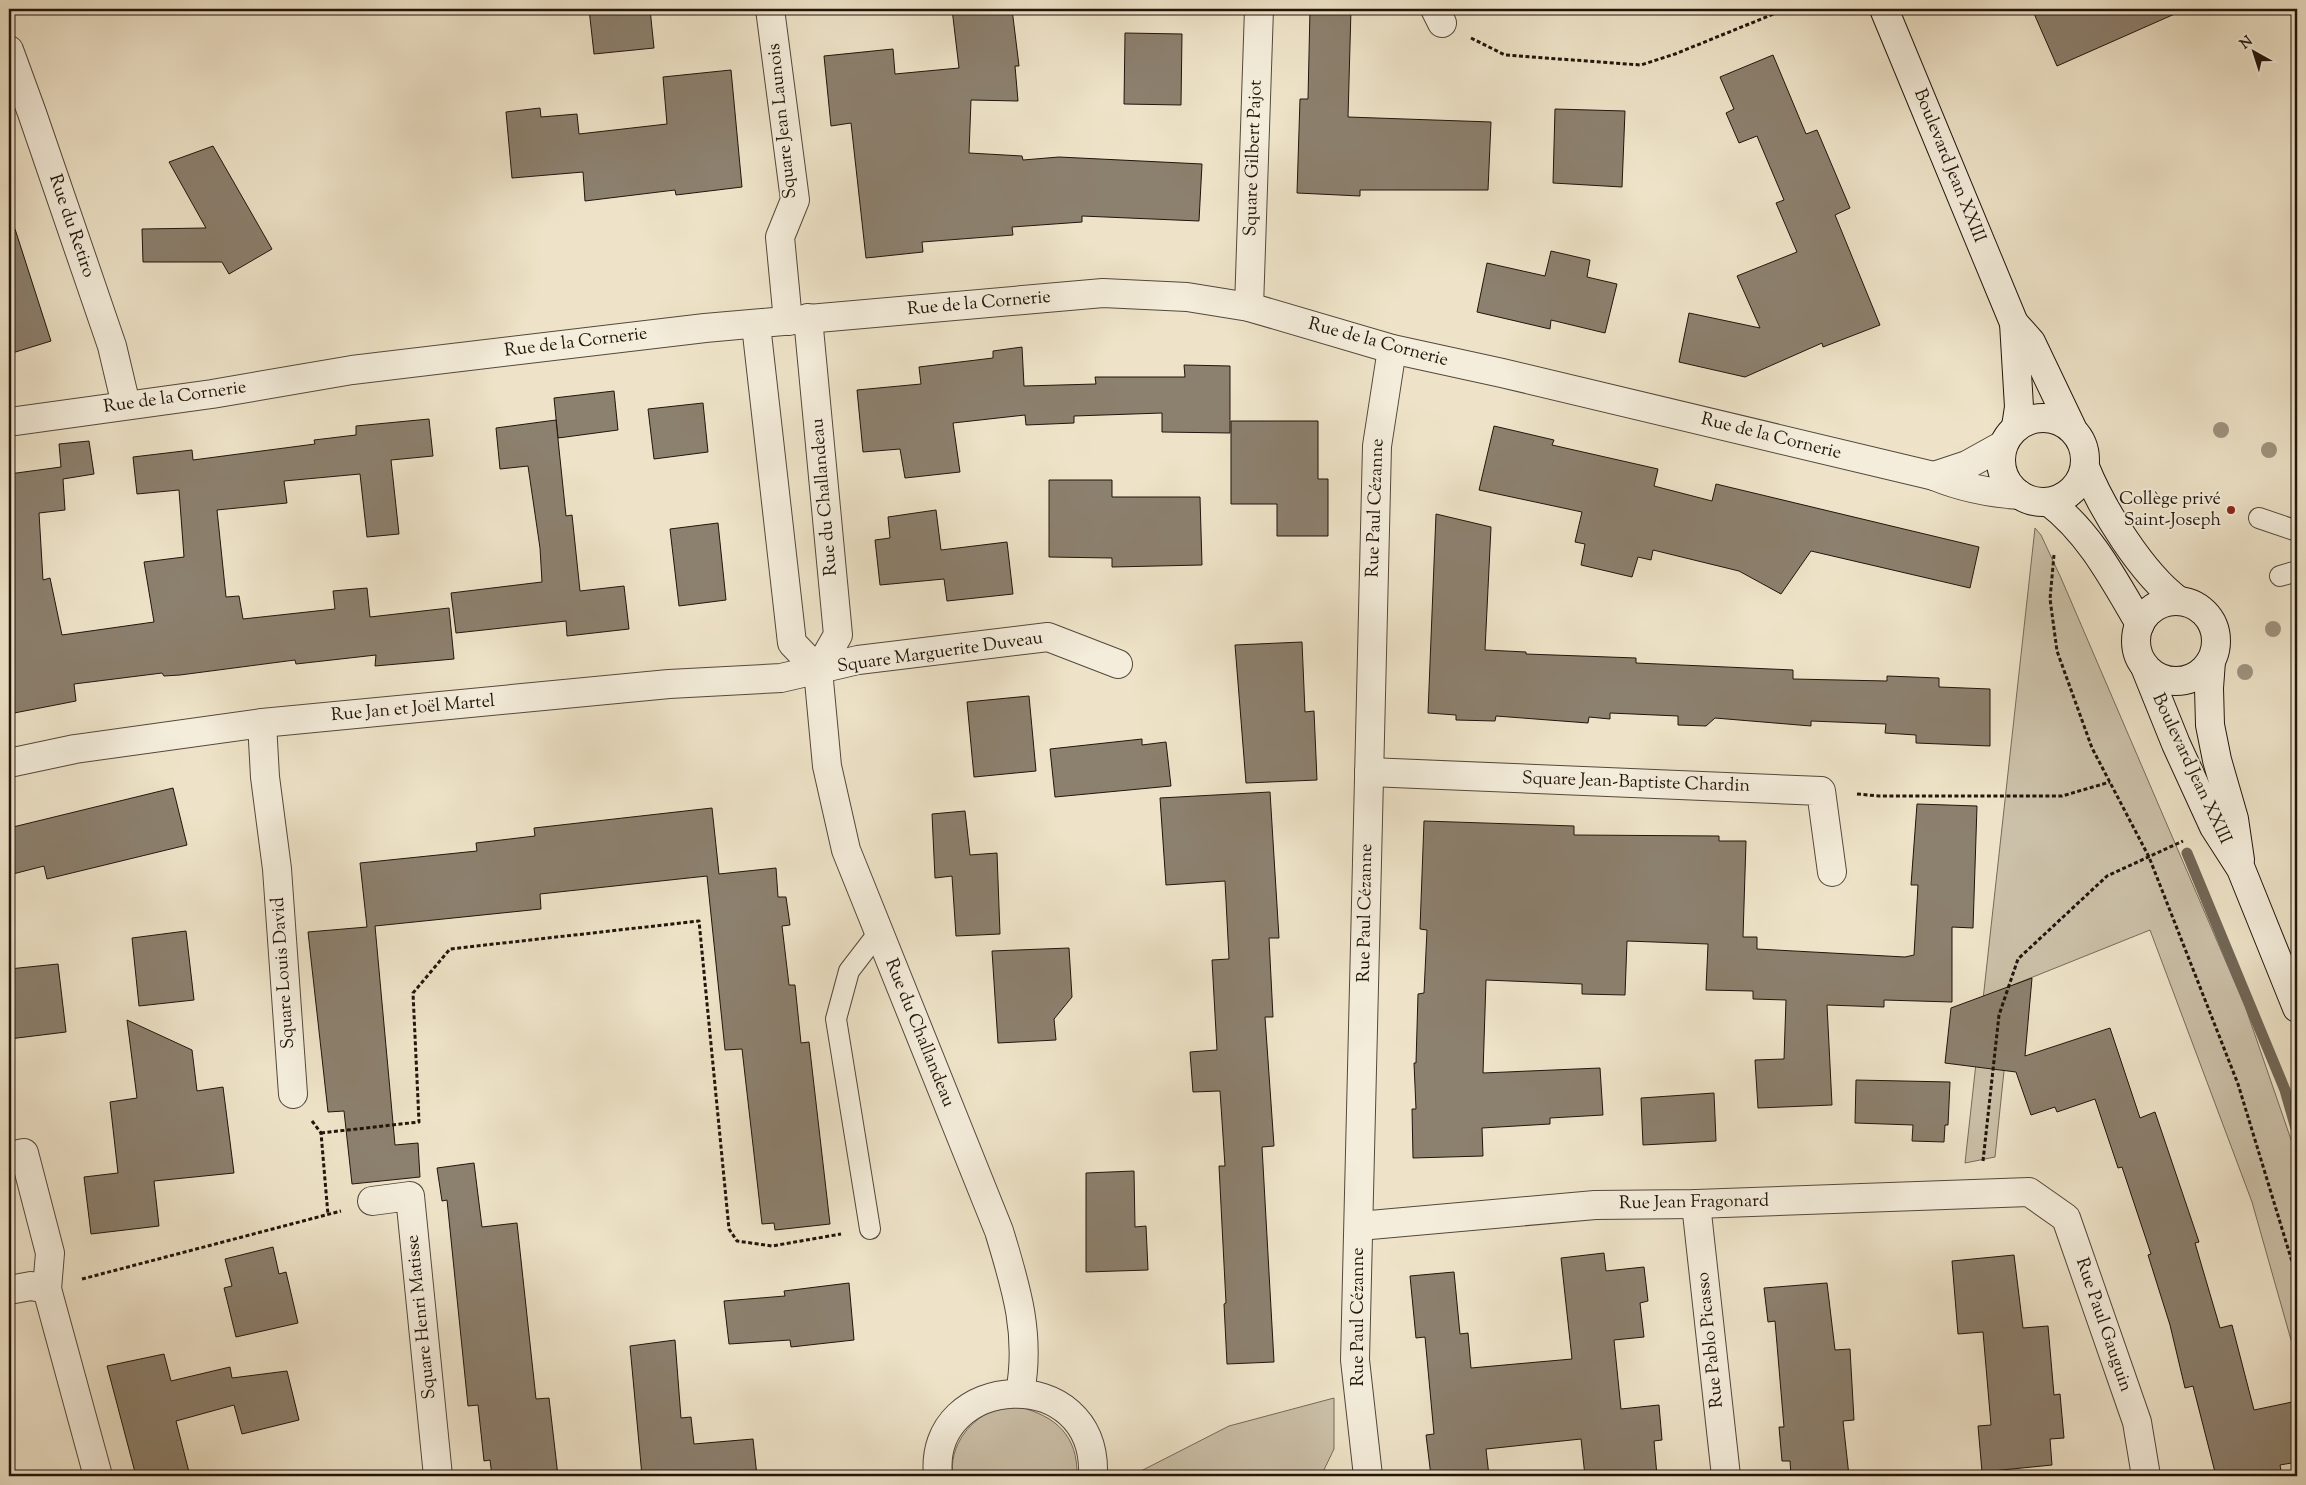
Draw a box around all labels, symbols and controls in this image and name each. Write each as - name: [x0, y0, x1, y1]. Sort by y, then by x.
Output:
- north arrow: [2228, 28, 2278, 78]
- text: N: [2236, 32, 2258, 55]
- street label: Square Jean Launois: [762, 42, 804, 200]
- street label: Square Gilbert Pajot: [1238, 79, 1270, 237]
- street label: Boulevard Jean XXIII: [1906, 85, 1992, 247]
- street label: Rue du Retiro: [41, 171, 101, 281]
- street label: Rue de la Cornerie: [906, 285, 1052, 323]
- street label: Rue de la Cornerie: [1305, 312, 1451, 374]
- street label: Rue de la Cornerie: [503, 321, 649, 365]
- street label: Rue de la Cornerie: [102, 375, 248, 421]
- street label: Rue de la Cornerie: [1698, 407, 1844, 467]
- street label: Rue du Challandeau: [805, 417, 845, 577]
- street label: Rue Paul Cézanne: [1361, 438, 1391, 578]
- place label: Collège privé Saint-Joseph: [2119, 487, 2221, 534]
- marker: Collège privé Saint-Joseph: [2225, 504, 2237, 516]
- street label: Square Marguerite Duveau: [836, 626, 1044, 680]
- street label: Rue Jan et Joël Martel: [330, 689, 496, 729]
- street label: Boulevard Jean XXIII: [2145, 689, 2237, 849]
- street label: Square Jean-Baptiste Chardin: [1521, 766, 1751, 800]
- street label: Rue Paul Cézanne: [1352, 843, 1380, 983]
- street label: Square Louis David: [266, 896, 302, 1050]
- street label: Rue du Challandeau: [877, 955, 961, 1111]
- street label: Rue Jean Fragonard: [1619, 1189, 1769, 1217]
- street label: Square Henri Matisse: [400, 1233, 444, 1401]
- street label: Rue Paul Cézanne: [1346, 1247, 1372, 1387]
- street label: Rue Paul Gauguin: [2068, 1254, 2138, 1396]
- street label: Rue Pablo Picasso: [1691, 1271, 1731, 1409]

